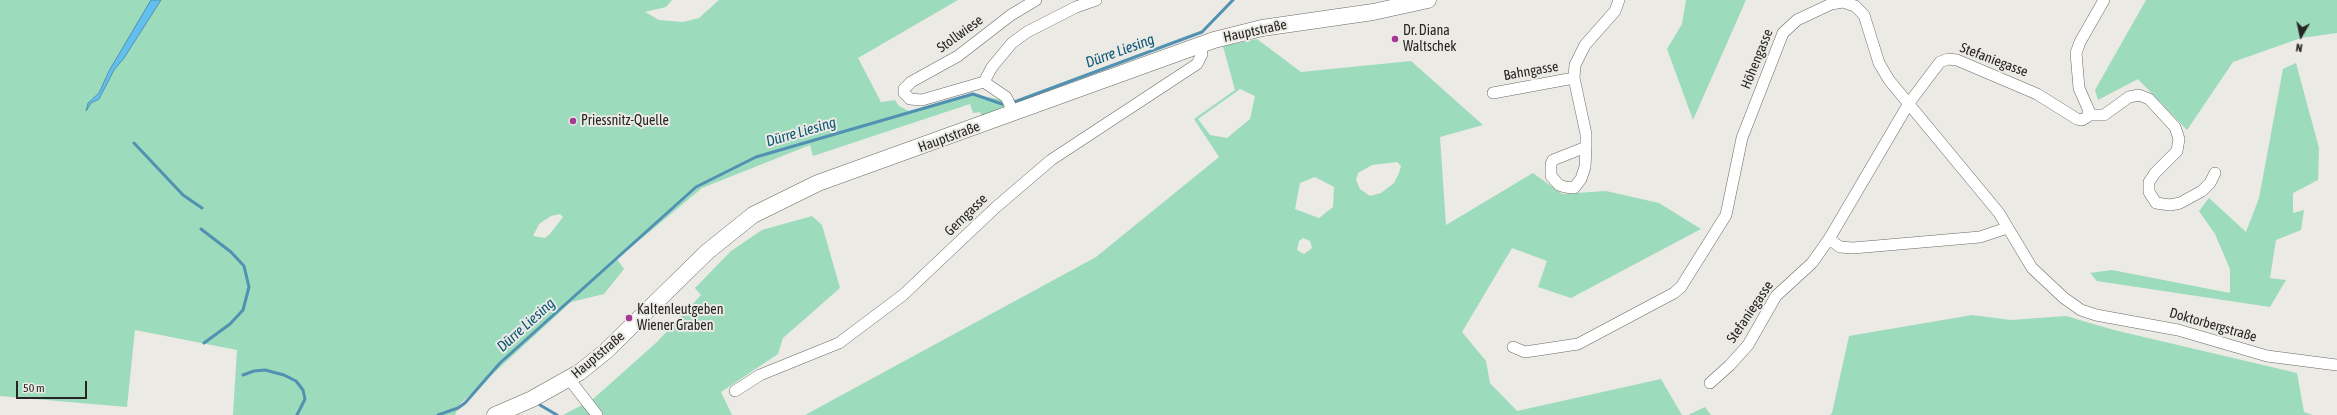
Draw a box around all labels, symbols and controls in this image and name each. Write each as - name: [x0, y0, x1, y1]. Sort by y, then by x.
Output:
- street label: Stollwiese: [934, 12, 986, 56]
- street label: Hauptstraße: [1222, 16, 1288, 46]
- north arrow: [2281, 16, 2321, 56]
- place label: Dr. Diana Waltschek: [1403, 23, 1456, 56]
- street label: Höhengasse: [1737, 27, 1777, 91]
- water label: Dürre Liesing: [1083, 30, 1157, 72]
- marker: Dr. Diana Waltschek: [1390, 34, 1400, 44]
- street label: Stefaniegasse: [1958, 39, 2030, 81]
- text: N: [2295, 41, 2303, 54]
- street label: Bahngasse: [1502, 58, 1560, 84]
- place label: Priessnitz-Quelle: [581, 113, 669, 129]
- water label: Dürre Liesing: [764, 113, 838, 151]
- marker: Priessnitz-Quelle: [568, 116, 578, 126]
- street label: Hauptstraße: [916, 118, 982, 156]
- street label: Gerngasse: [941, 190, 991, 240]
- street label: Stefaniegasse: [1723, 278, 1777, 346]
- water label: Dürre Liesing: [493, 294, 559, 356]
- place label: Kaltenleutgeben Wiener Graben: [637, 302, 723, 334]
- street label: Doktorbergstraße: [2167, 304, 2259, 346]
- marker: Kaltenleutgeben Wiener Graben: [624, 313, 634, 323]
- street label: Hauptstraße: [568, 328, 628, 382]
- scale bar: [18, 373, 89, 399]
- text: 50 m: [23, 381, 45, 395]

